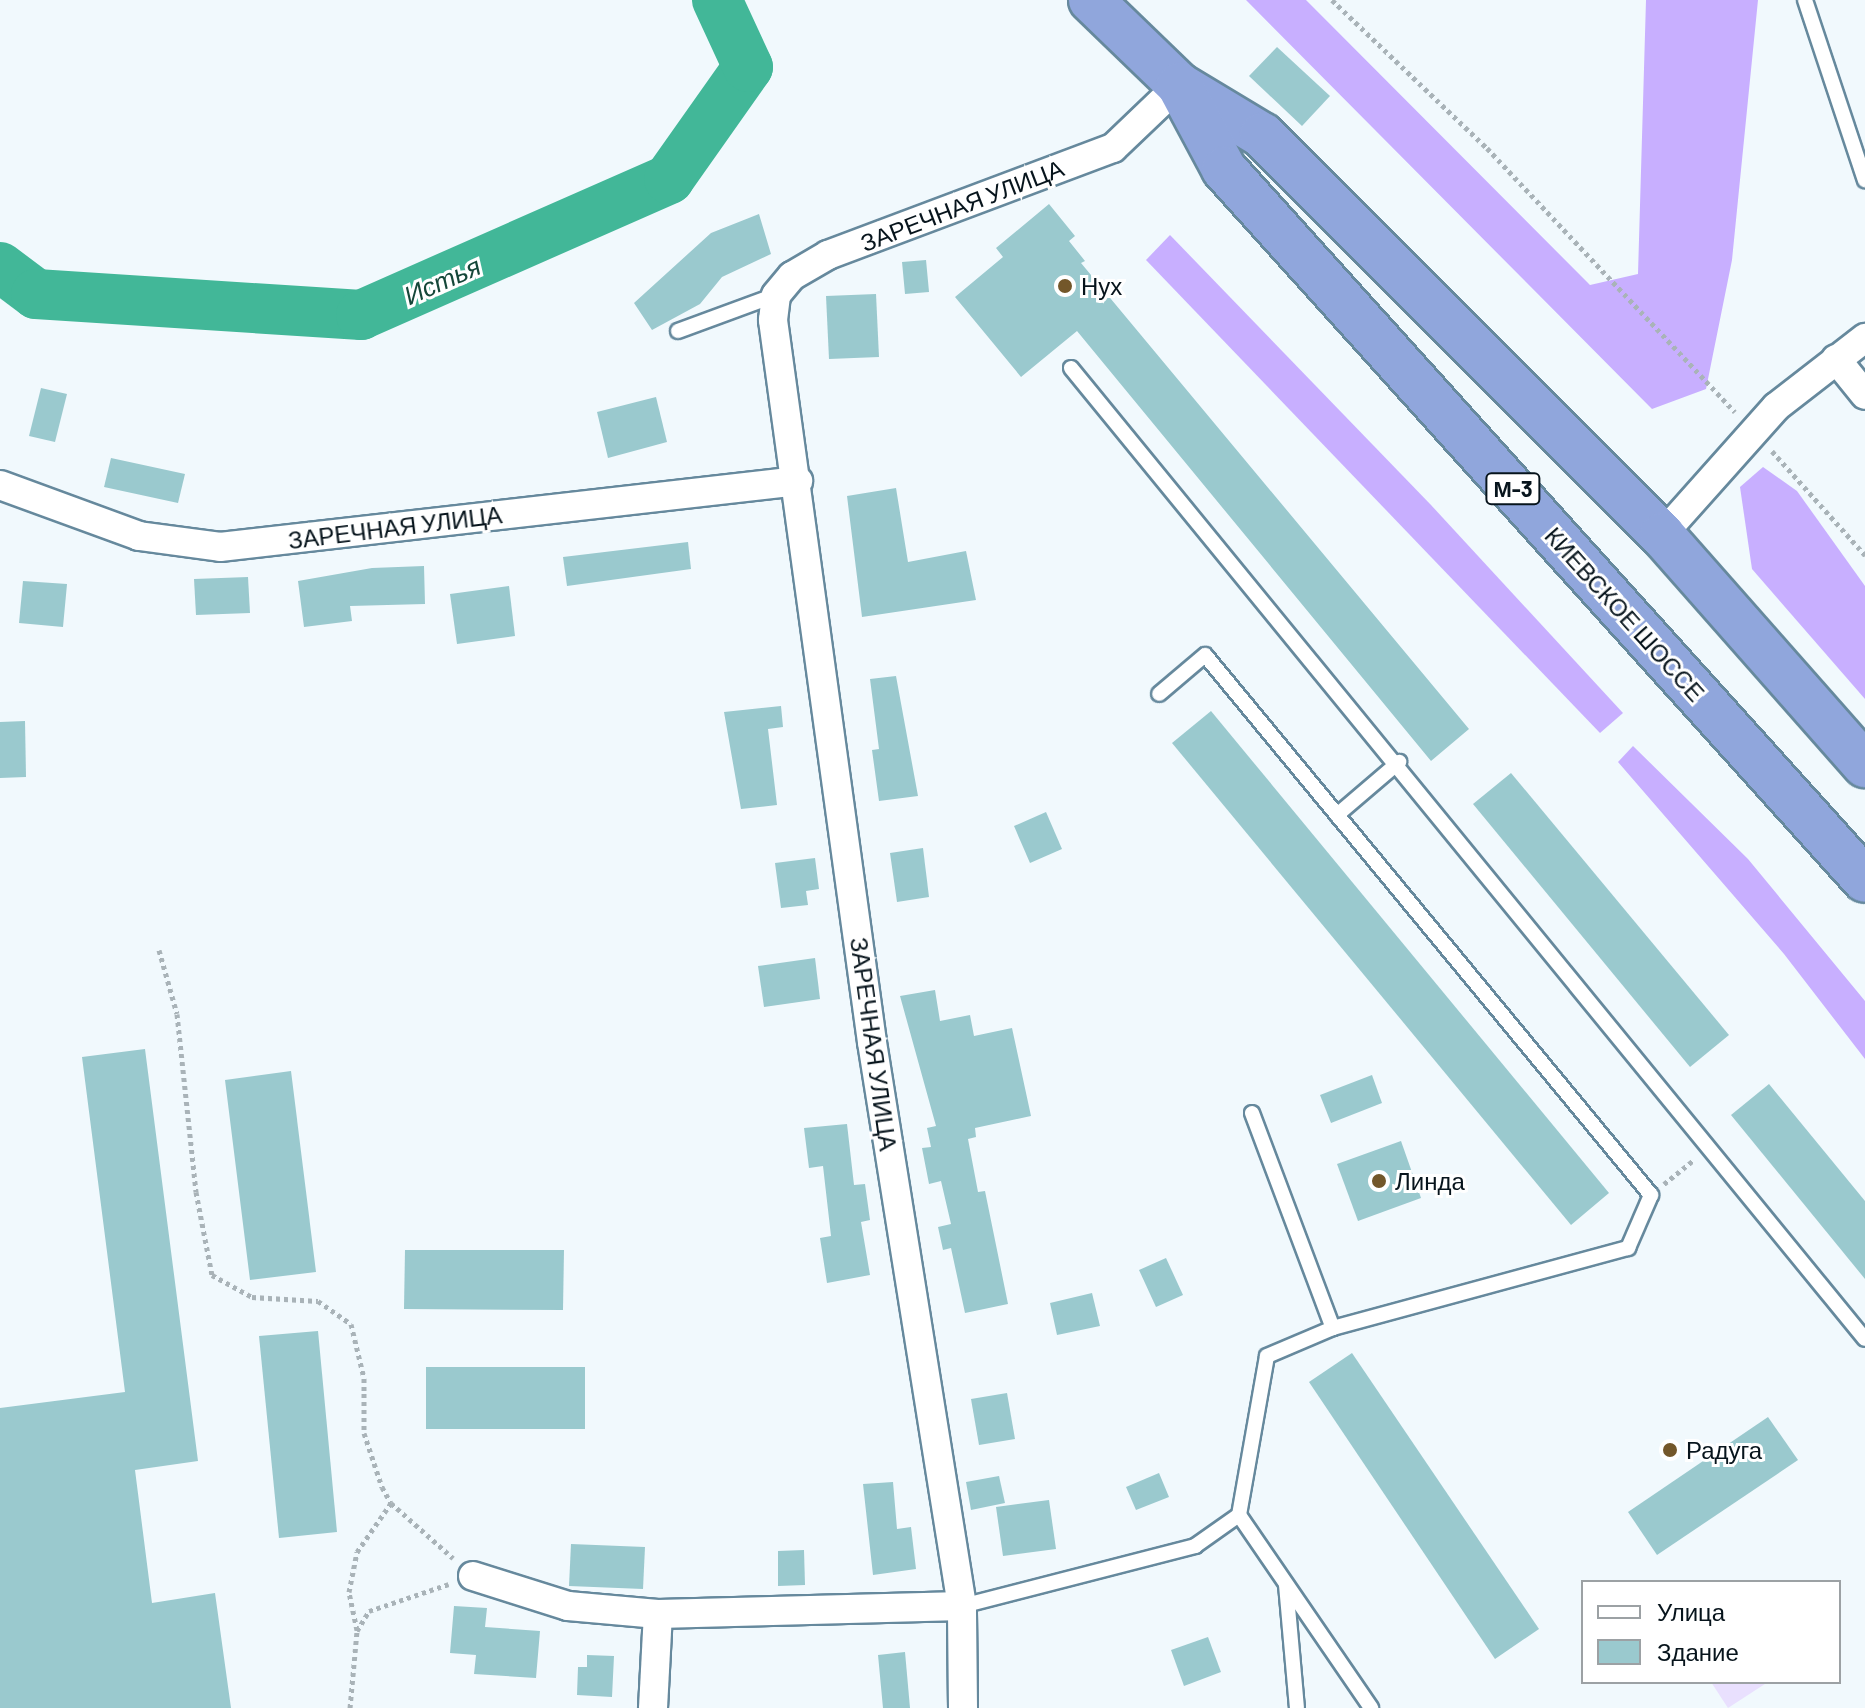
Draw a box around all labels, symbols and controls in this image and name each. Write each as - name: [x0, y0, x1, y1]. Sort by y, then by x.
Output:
- street label: ЗАРЕЧНАЯ УЛИЦА: [856, 153, 1068, 257]
- water label: Истья: [399, 249, 485, 311]
- place label: Нух: [1081, 272, 1122, 300]
- marker: Нух: [1056, 277, 1074, 295]
- road number: М-3: [1485, 471, 1541, 507]
- street label: ЗАРЕЧНАЯ УЛИЦА: [286, 500, 504, 554]
- street label: КИЕВСКОЕ ШОССЕ: [1539, 521, 1711, 707]
- street label: ЗАРЕЧНАЯ УЛИЦА: [845, 935, 903, 1153]
- place label: Линда: [1395, 1167, 1465, 1195]
- marker: Линда: [1370, 1172, 1388, 1190]
- place label: Радуга: [1686, 1436, 1762, 1464]
- marker: Радуга: [1661, 1441, 1679, 1459]
- legend: [1581, 1580, 1841, 1684]
- text: Улица: [1657, 1597, 1725, 1626]
- text: Здание: [1657, 1637, 1739, 1666]

